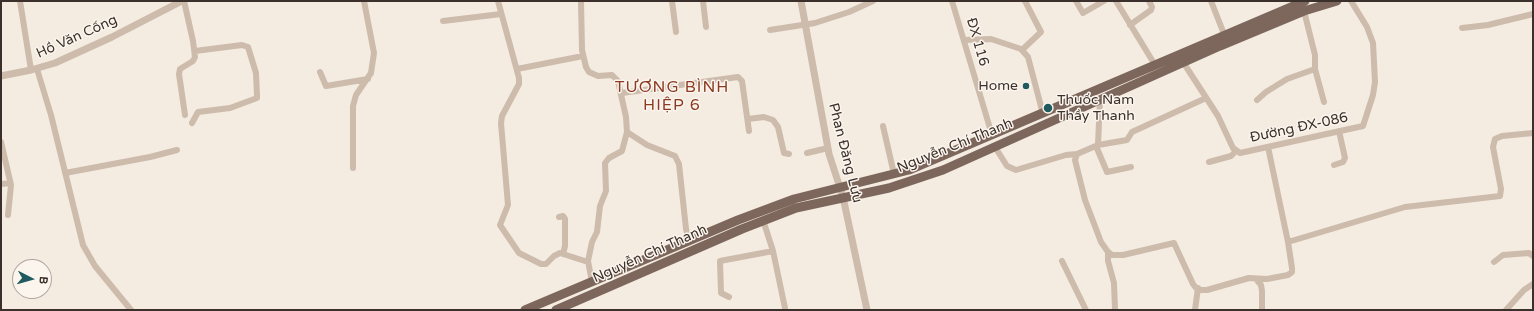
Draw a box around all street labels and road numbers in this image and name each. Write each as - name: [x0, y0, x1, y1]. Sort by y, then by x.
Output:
- street label: Hồ Văn Cống: [34, 12, 120, 62]
- street label: ĐX 116: [962, 16, 992, 68]
- street label: Phan Đăng Lưu: [824, 101, 866, 205]
- street label: Đường ĐX-086: [1248, 109, 1350, 147]
- street label: Nguyễn Chí Thanh: [895, 115, 1015, 177]
- street label: Nguyễn Chí Thanh: [590, 221, 710, 287]

